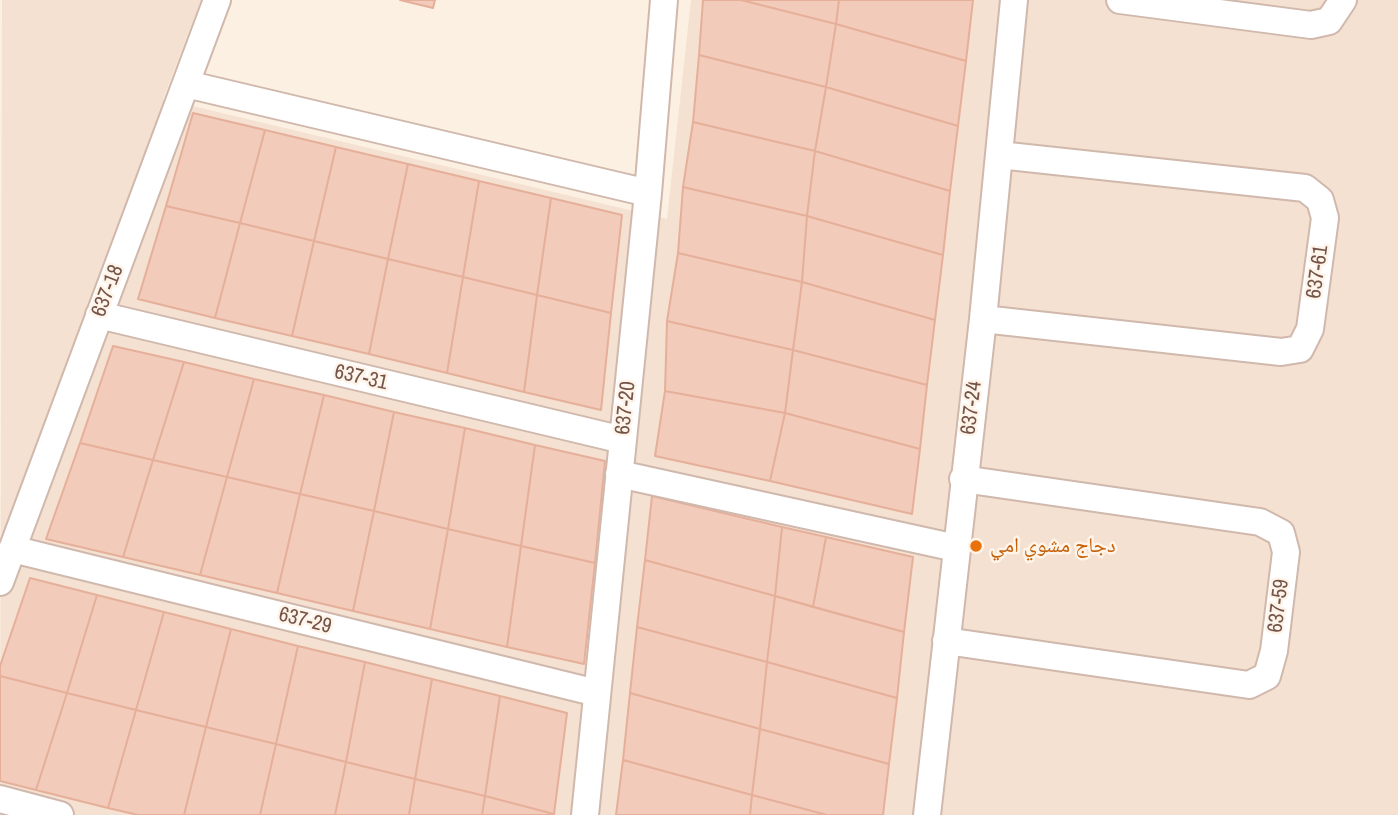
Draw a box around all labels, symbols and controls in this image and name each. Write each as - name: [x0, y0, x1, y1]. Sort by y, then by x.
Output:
- street label: 637-61: [1302, 244, 1334, 300]
- street label: 637-18: [87, 261, 129, 321]
- street label: 637-31: [332, 360, 390, 396]
- street label: 637-20: [611, 380, 641, 436]
- street label: 637-24: [956, 380, 988, 436]
- place label: دجاج مشوي امي: [990, 533, 1116, 559]
- marker: دجاج مشوي امي: [968, 538, 984, 554]
- street label: 637-59: [1263, 578, 1295, 634]
- street label: 637-29: [276, 602, 334, 640]

